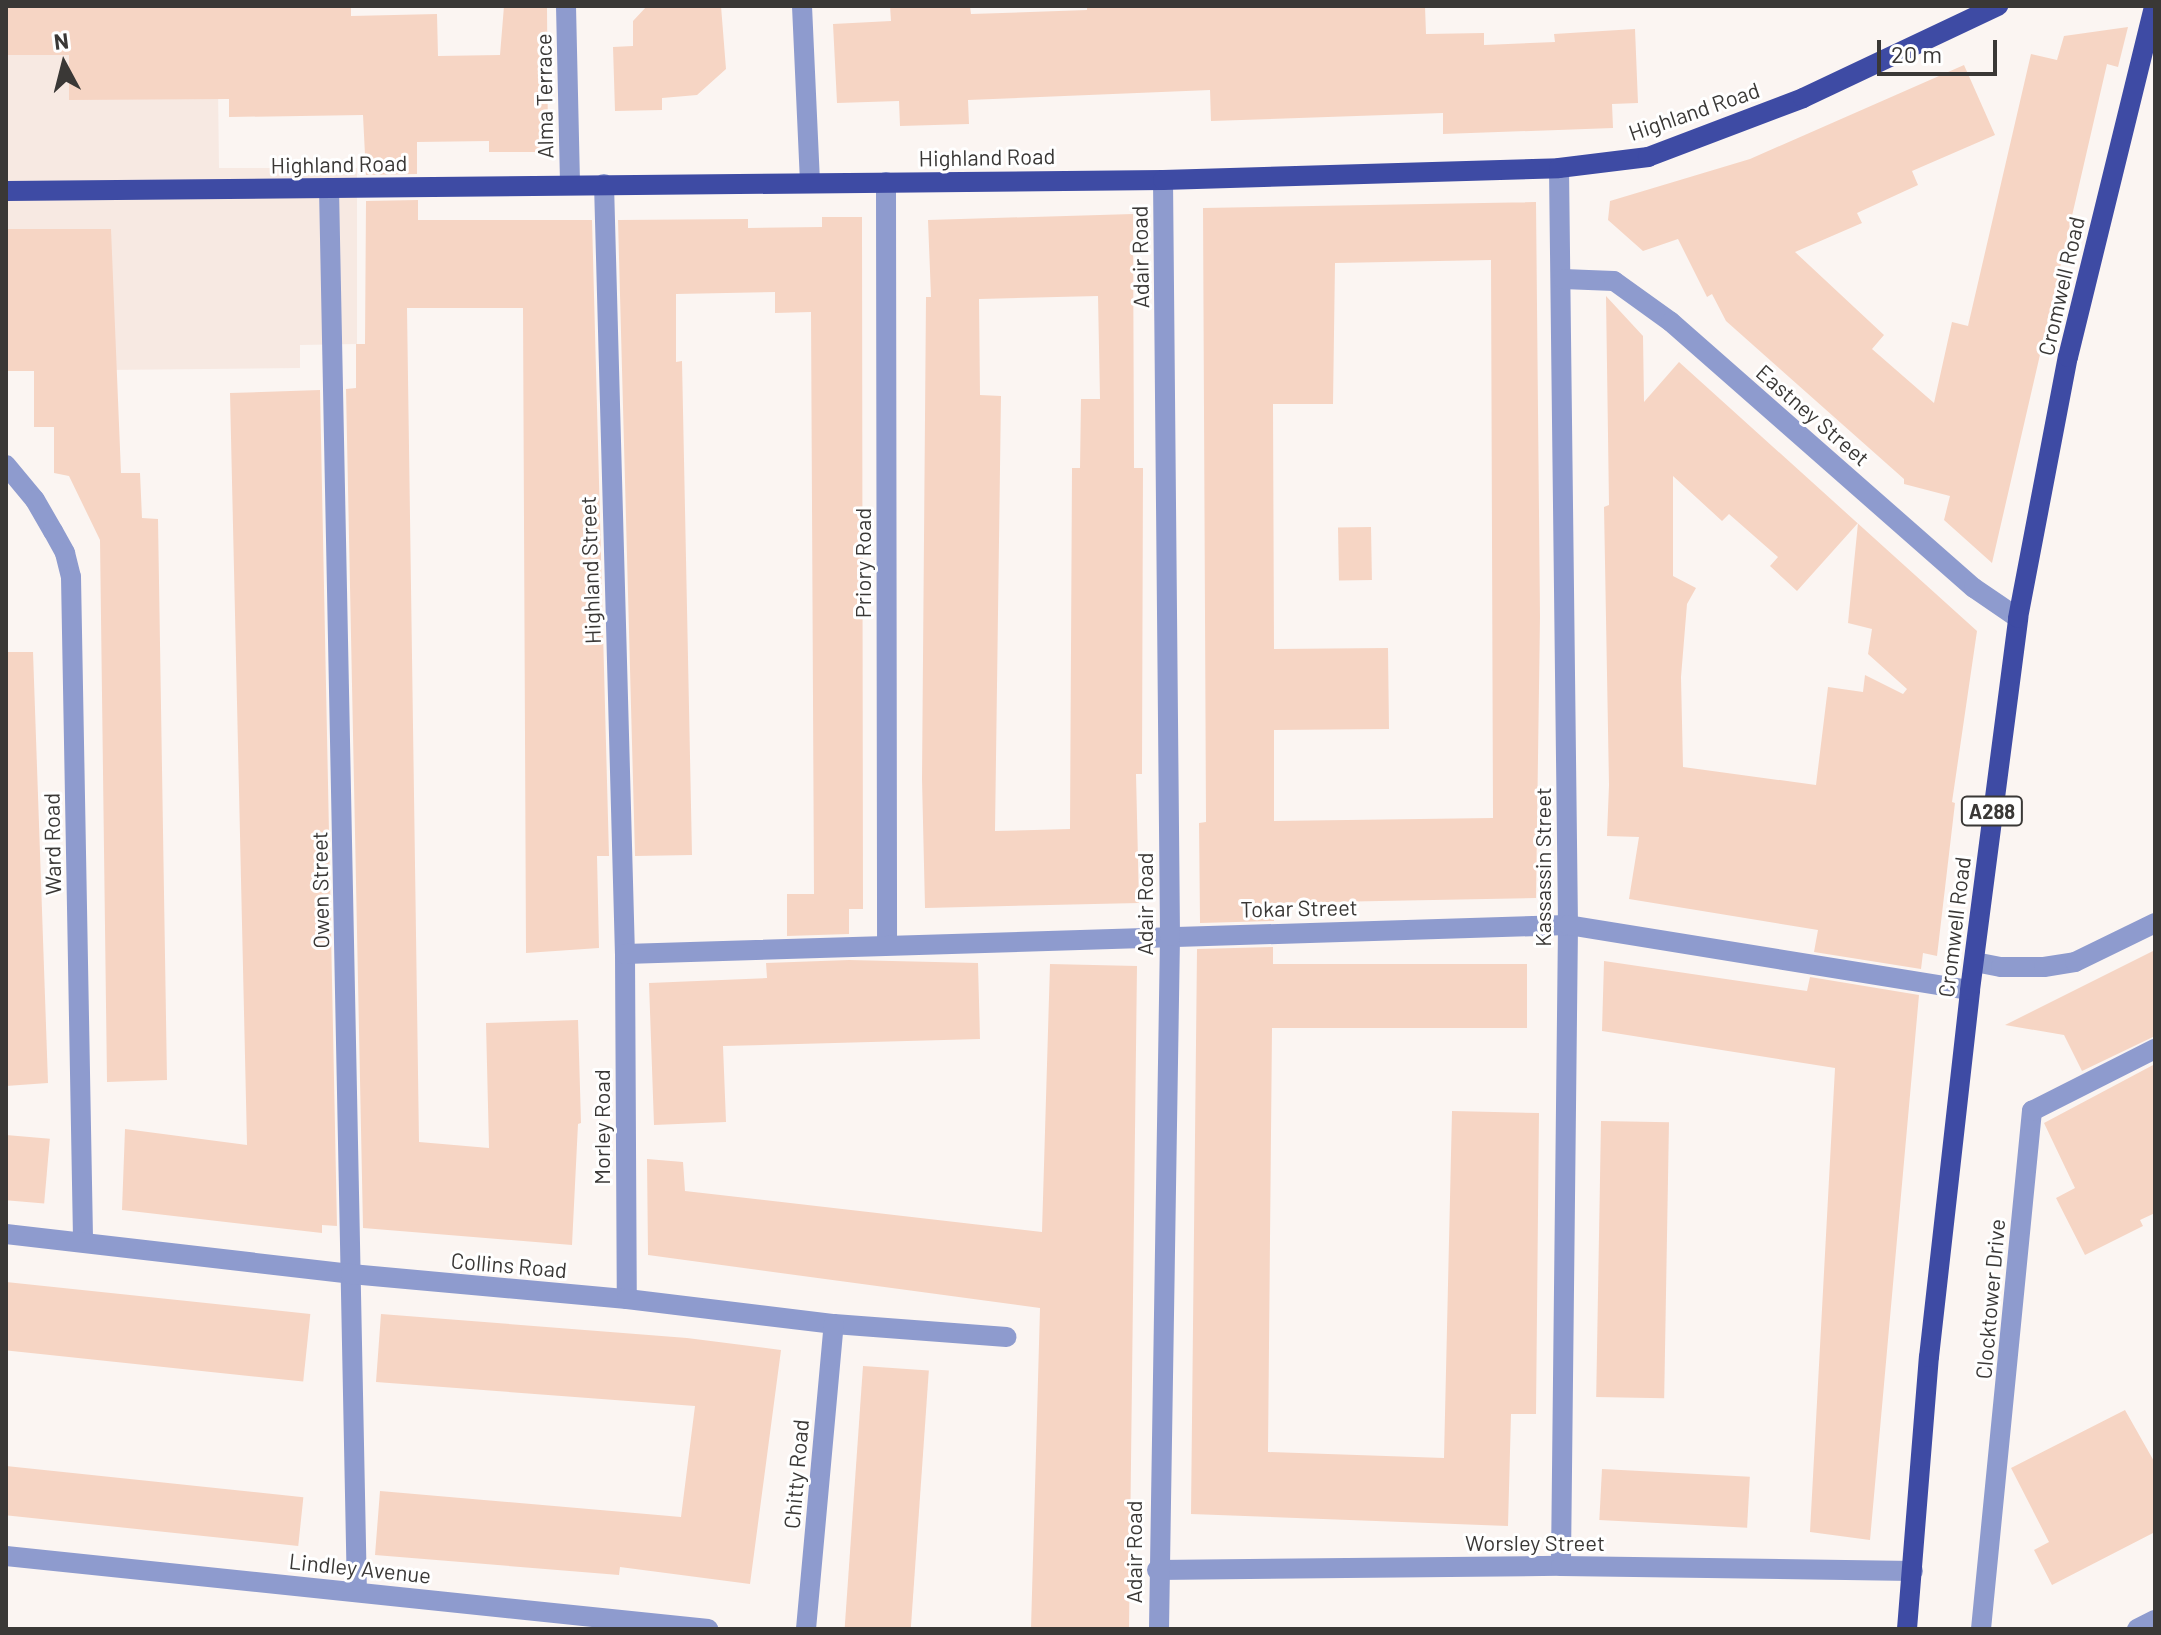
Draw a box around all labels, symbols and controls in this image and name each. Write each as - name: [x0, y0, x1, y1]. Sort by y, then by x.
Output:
- north arrow: [24, 24, 104, 104]
- scale bar: [1881, 24, 2001, 74]
- text: N: [52, 26, 70, 54]
- street label: Alma Terrace: [530, 33, 558, 159]
- text: 20 m: [1891, 39, 1942, 68]
- street label: Highland Road: [1625, 76, 1763, 146]
- street label: Highland Road: [918, 143, 1056, 171]
- street label: Highland Road: [270, 150, 408, 178]
- street label: Adair Road: [1126, 205, 1154, 309]
- street label: Cromwell Road: [2032, 214, 2090, 358]
- street label: Eastney Street: [1751, 359, 1875, 471]
- street label: Highland Street: [574, 496, 606, 644]
- street label: Priory Road: [850, 508, 876, 618]
- street label: Kassassin Street: [1530, 787, 1556, 947]
- street label: Ward Road: [38, 793, 66, 895]
- road number: A288: [1960, 795, 2024, 827]
- street label: Owen Street: [306, 831, 334, 949]
- street label: Adair Road: [1132, 853, 1158, 955]
- street label: Cromwell Road: [1932, 855, 1976, 999]
- street label: Tokar Street: [1240, 894, 1358, 922]
- street label: Morley Road: [589, 1069, 615, 1185]
- street label: Clocktower Drive: [1970, 1218, 2010, 1380]
- street label: Collins Road: [450, 1247, 568, 1283]
- street label: Chitty Road: [778, 1418, 814, 1530]
- street label: Adair Road: [1121, 1501, 1147, 1603]
- street label: Worsley Street: [1465, 1530, 1605, 1556]
- street label: Lindley Avenue: [288, 1547, 432, 1589]

